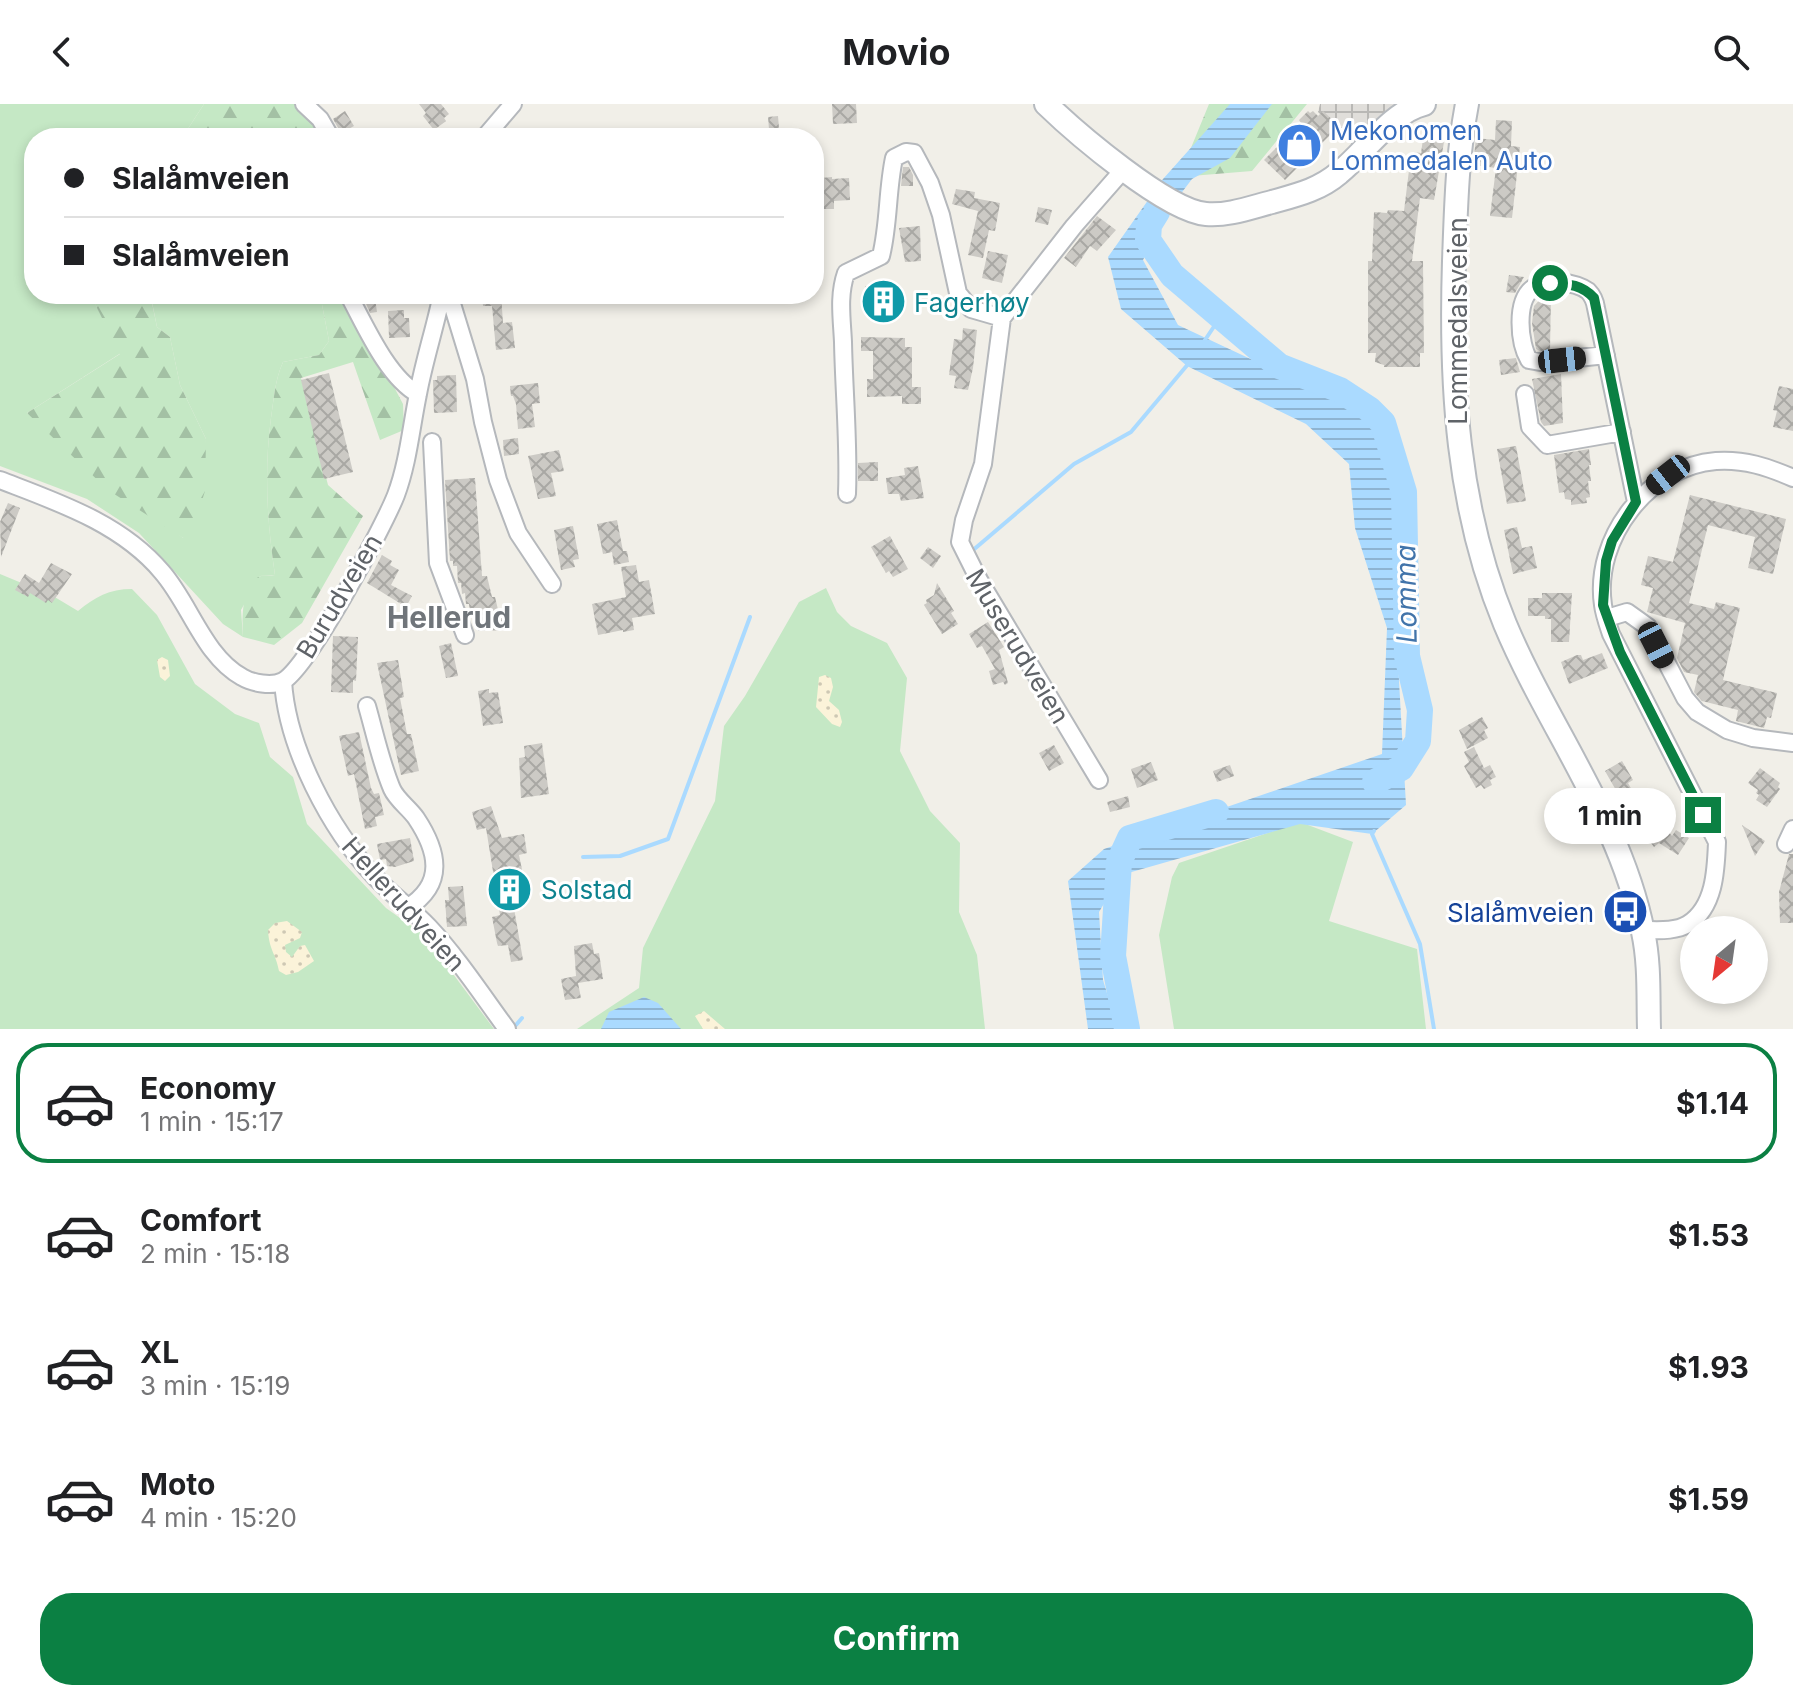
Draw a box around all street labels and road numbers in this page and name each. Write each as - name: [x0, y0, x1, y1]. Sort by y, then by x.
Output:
- street label: Lommedalsveien: [1442, 217, 1473, 425]
- street label: Burudveien: [290, 528, 388, 664]
- street label: Muserudveien: [960, 563, 1076, 729]
- street label: Hellerudveien: [336, 831, 472, 977]

